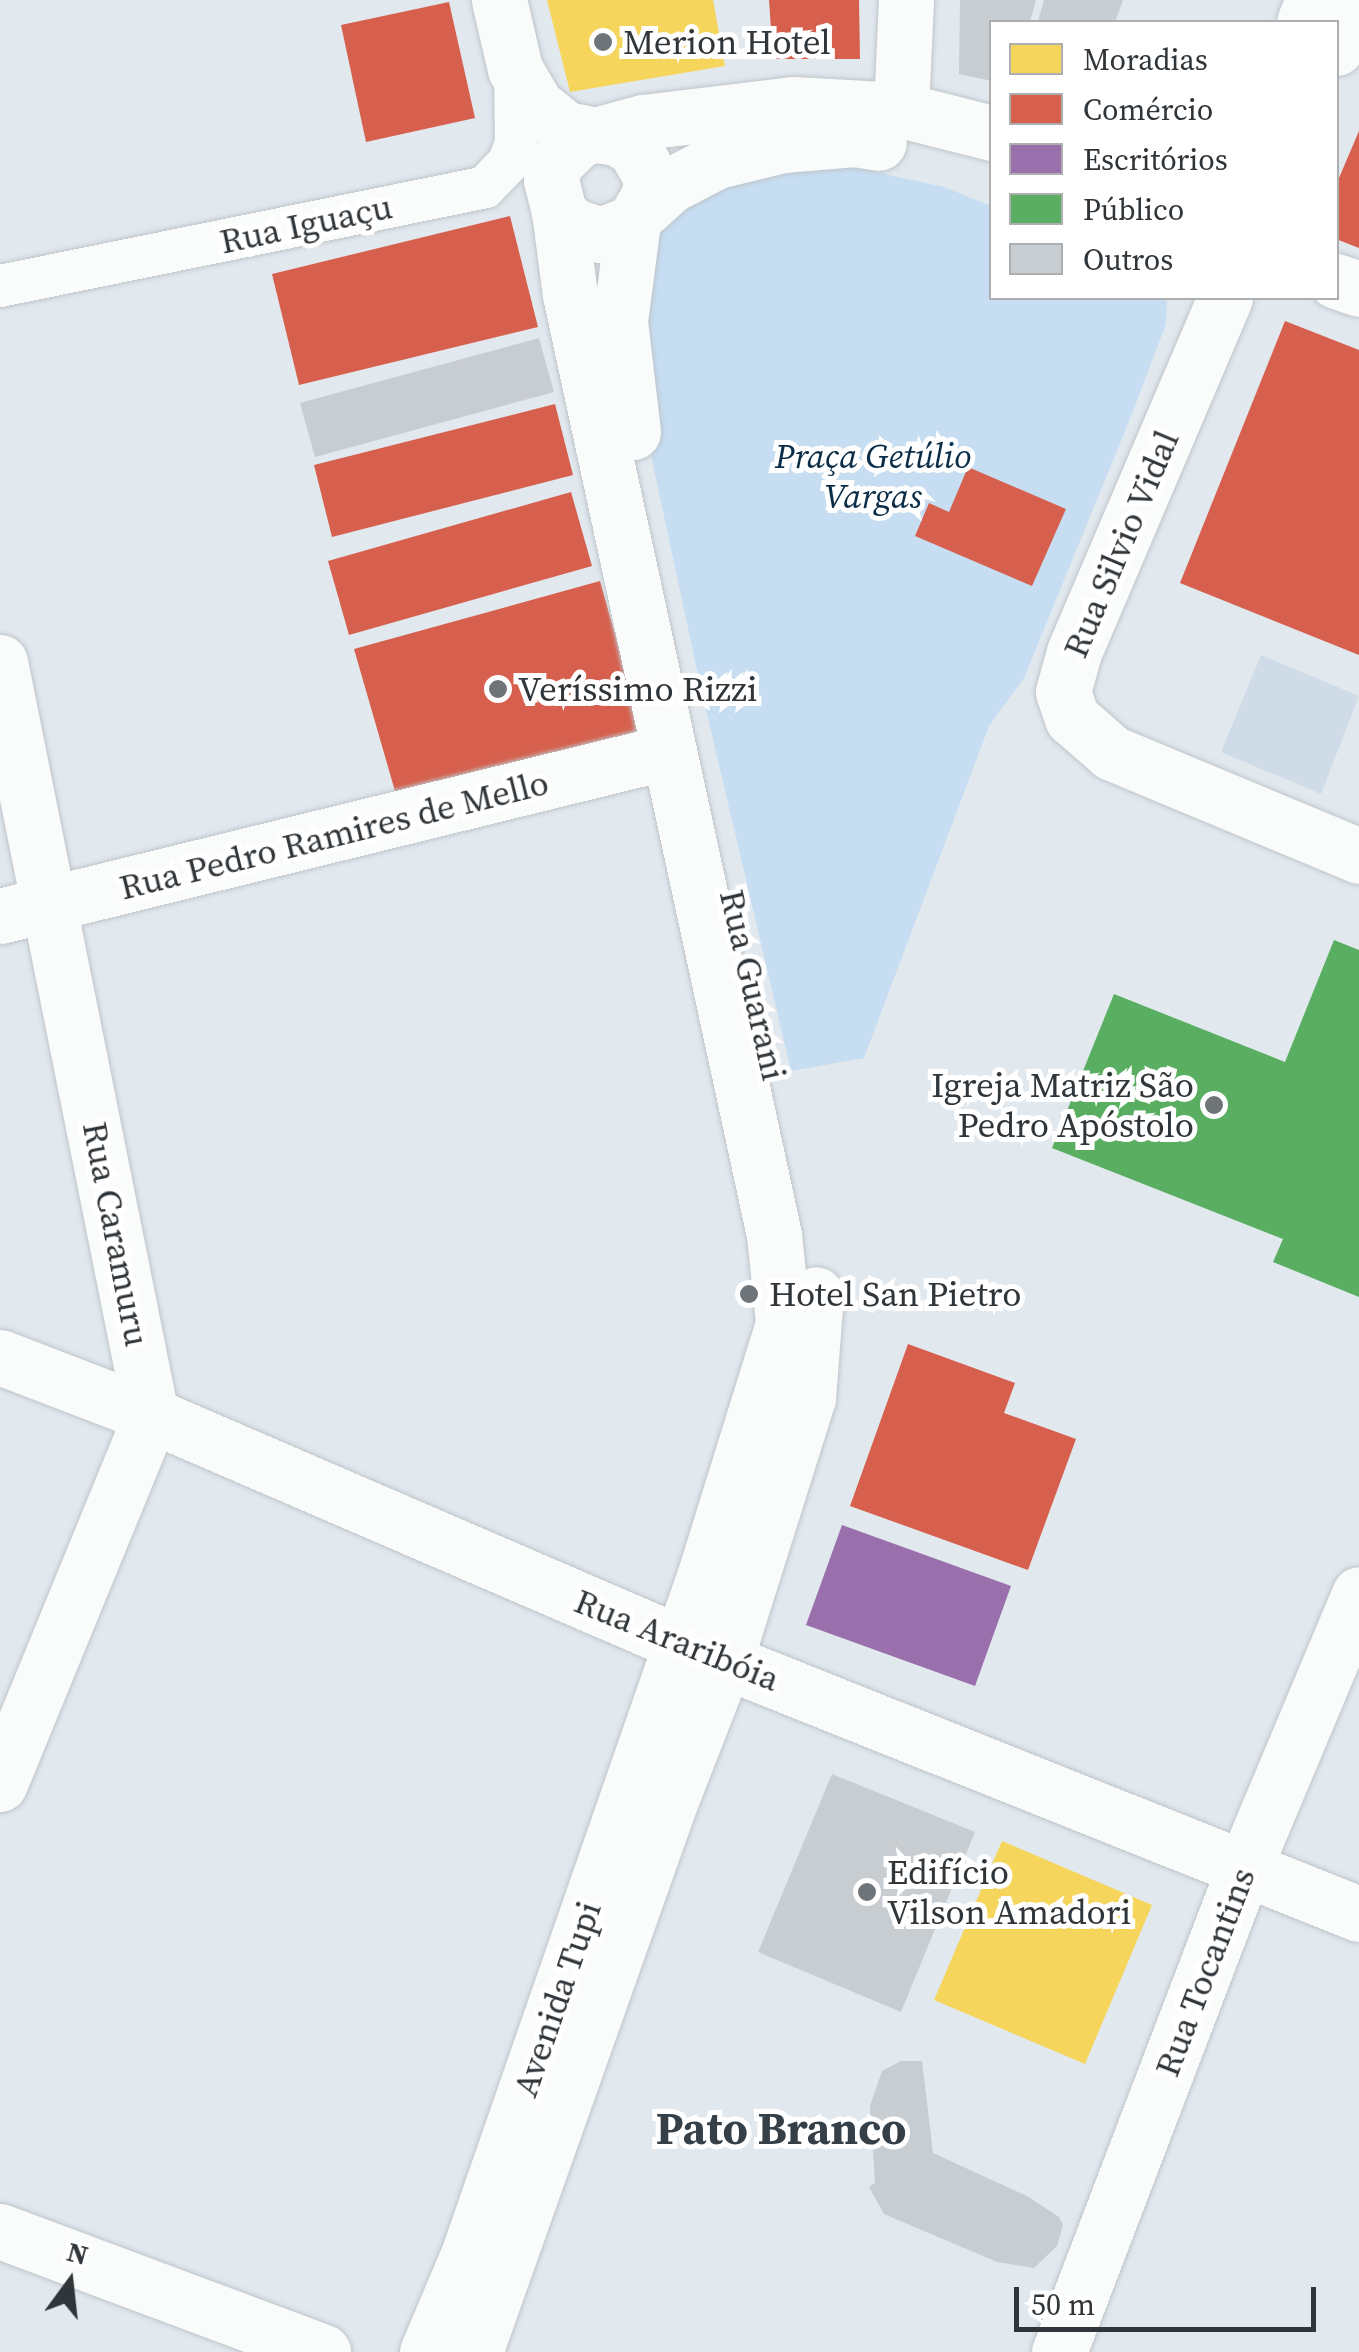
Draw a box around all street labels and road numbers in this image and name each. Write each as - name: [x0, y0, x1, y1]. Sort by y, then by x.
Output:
- street label: Rua Iguaçu: [216, 185, 396, 263]
- street label: Rua Silvio Vidal: [1054, 424, 1188, 664]
- street label: Rua Pedro Ramires de Mello: [115, 761, 553, 909]
- street label: Rua Guarani: [711, 886, 795, 1084]
- street label: Rua Caramuru: [74, 1118, 158, 1350]
- street label: Rua Araribóia: [569, 1580, 785, 1700]
- street label: Rua Tocantins: [1146, 1861, 1264, 2083]
- street label: Avenida Tupi: [504, 1896, 610, 2102]

